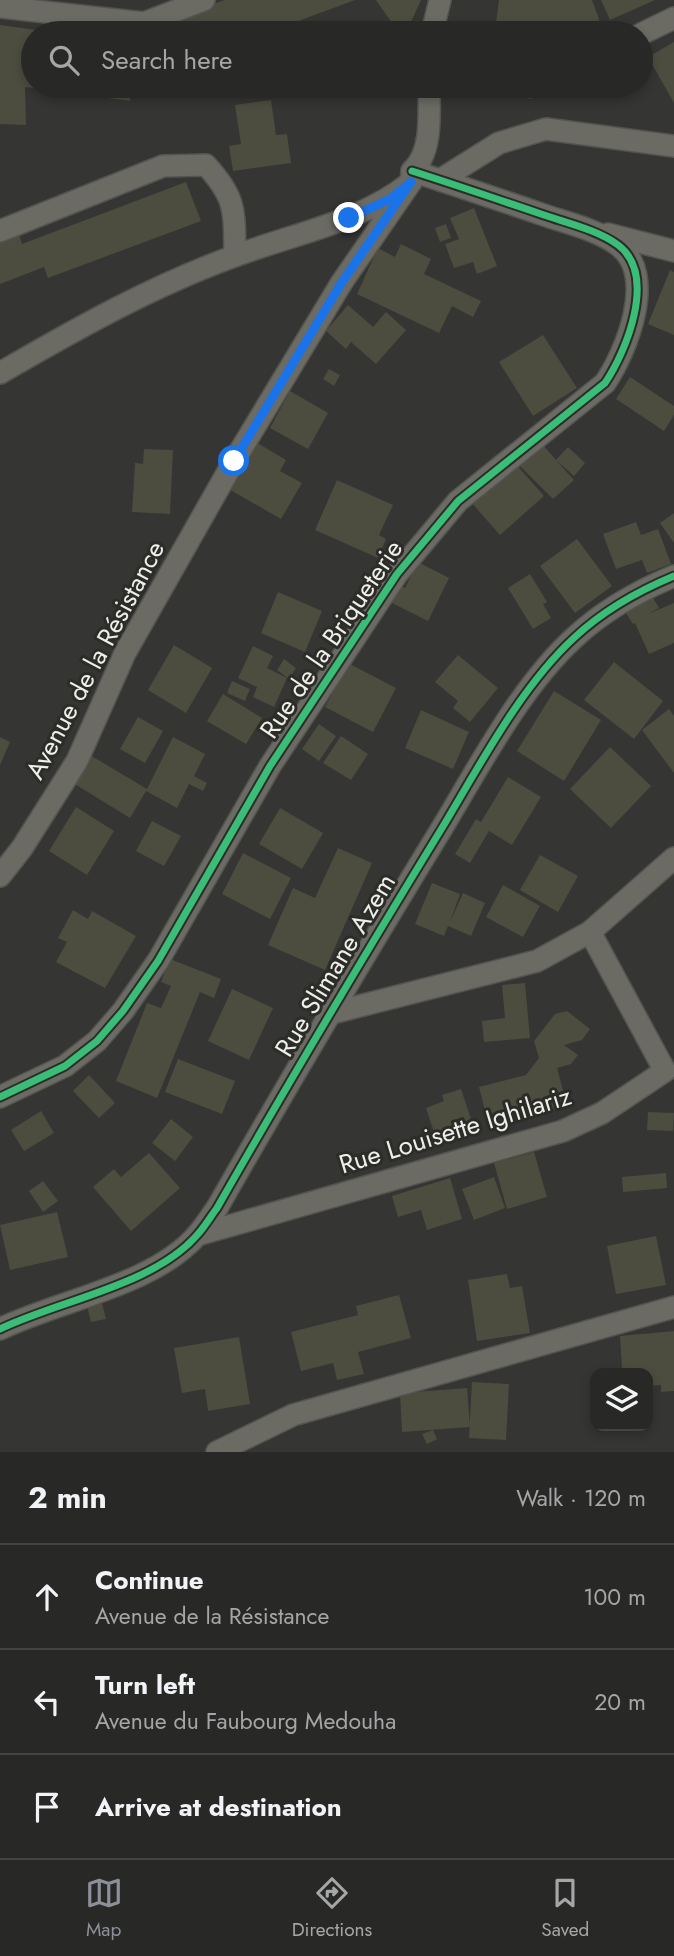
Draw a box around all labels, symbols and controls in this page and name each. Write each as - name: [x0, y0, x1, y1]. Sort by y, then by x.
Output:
- search box: [21, 21, 653, 98]
- icon: search: [45, 41, 83, 79]
- text: Search here: [101, 41, 233, 79]
- route end: [333, 202, 364, 233]
- route start: [218, 445, 249, 476]
- street label: Rue de la Briqueterie: [250, 532, 412, 746]
- street label: Avenue de la Résistance: [16, 534, 174, 786]
- street label: Rue Slimane Azem: [265, 866, 405, 1064]
- street label: Rue Louisette Ighilariz: [334, 1077, 576, 1183]
- map controls: [590, 1368, 653, 1431]
- button: layers: [590, 1368, 653, 1431]
- text: 2 min: [28, 1476, 107, 1519]
- text: Walk · 120 m: [516, 1481, 646, 1515]
- text: Continue: [95, 1561, 204, 1599]
- icon: ahead: [28, 1578, 66, 1616]
- text: 100 m: [583, 1580, 646, 1614]
- text: Avenue de la Résistance: [95, 1599, 329, 1633]
- text: Turn left: [95, 1666, 195, 1704]
- icon: left: [28, 1683, 66, 1721]
- text: 20 m: [594, 1685, 646, 1719]
- text: Avenue du Faubourg Medouha: [95, 1704, 396, 1738]
- icon: arrive: [28, 1788, 66, 1826]
- text: Arrive at destination: [95, 1788, 342, 1826]
- tab: Map: [85, 1874, 123, 1943]
- tab: Directions: [292, 1874, 372, 1943]
- tab: Saved: [541, 1874, 589, 1943]

